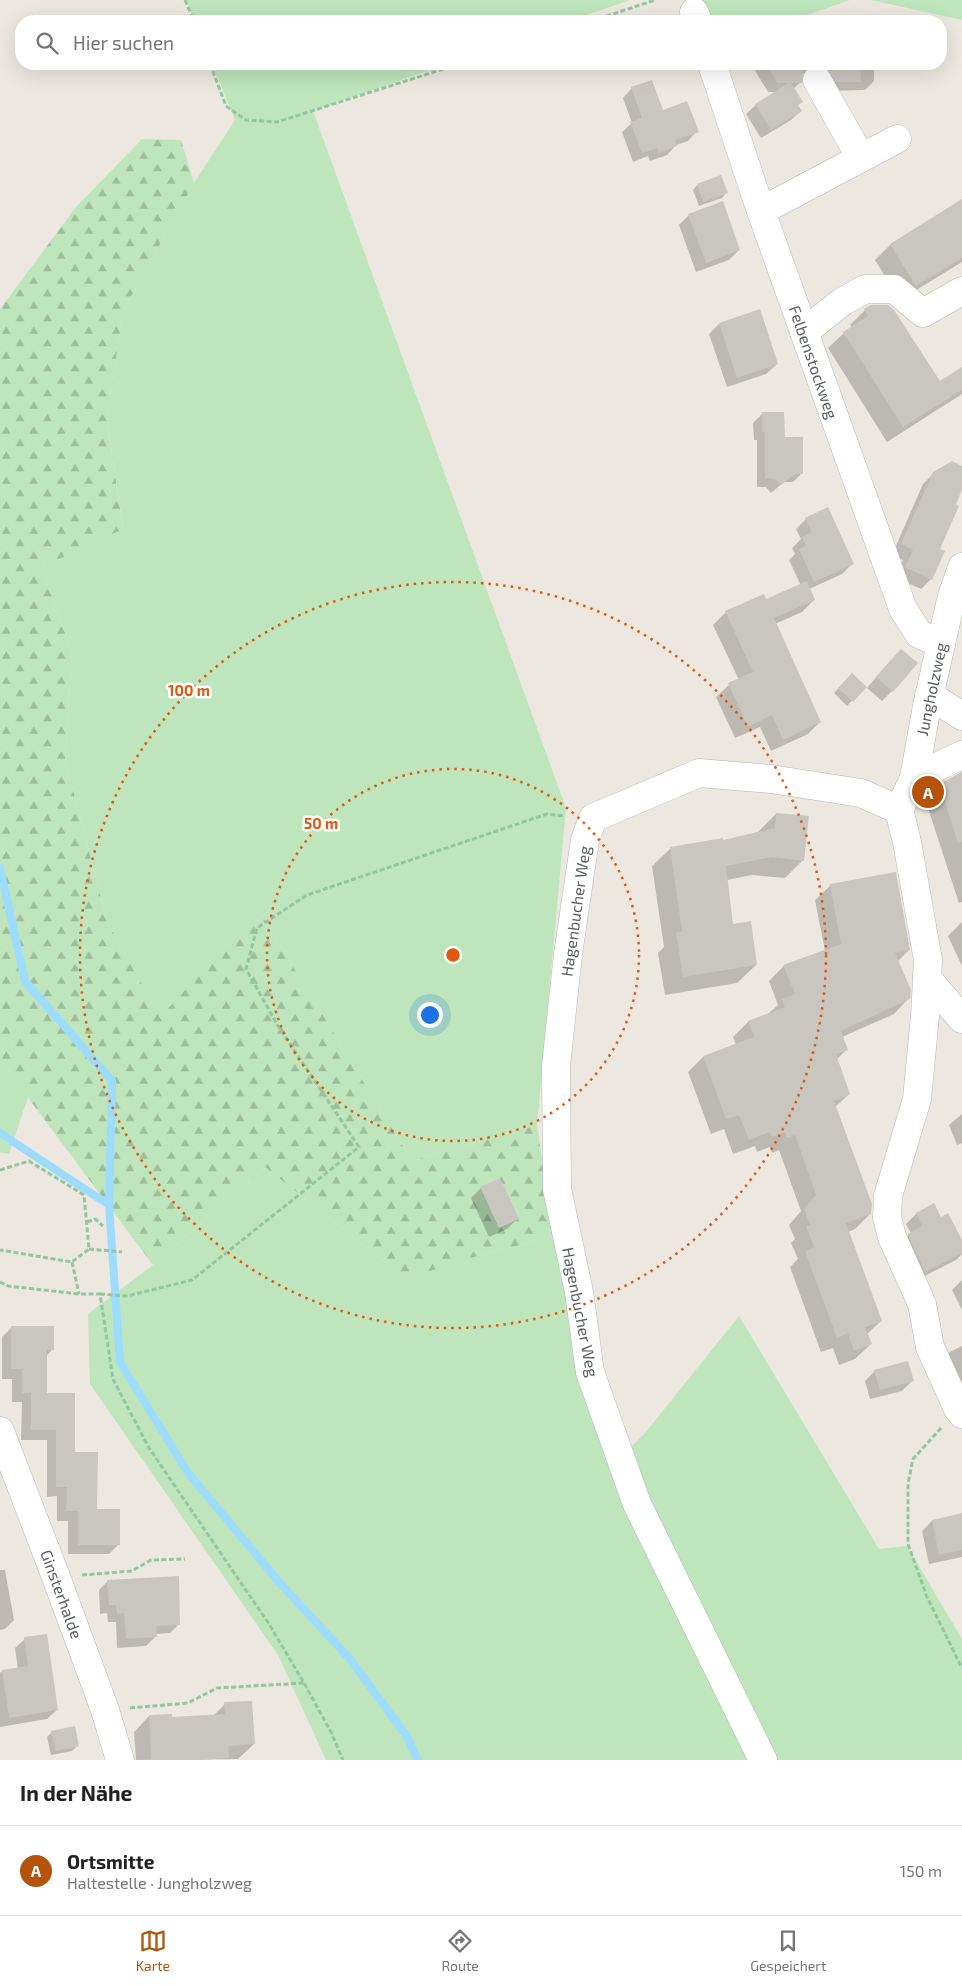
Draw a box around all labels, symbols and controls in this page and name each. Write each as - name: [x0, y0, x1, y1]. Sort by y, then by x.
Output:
- search box: [15, 15, 947, 70]
- icon: search: [33, 29, 61, 57]
- text: Hier suchen: [73, 31, 174, 54]
- street label: Felbenstockweg: [786, 303, 842, 421]
- street label: Jungholzweg: [912, 641, 950, 737]
- text: 100 m: [168, 681, 210, 699]
- pin: A: [912, 773, 944, 811]
- text: 50 m: [304, 814, 338, 832]
- street label: Hagenbucher Weg: [556, 844, 594, 978]
- centre of rings: [444, 946, 462, 964]
- your location: [417, 1002, 443, 1028]
- street label: Hagenbucher Weg: [559, 1245, 603, 1379]
- street label: Ginsterhalde: [37, 1547, 87, 1641]
- text: In der Nähe: [20, 1780, 132, 1805]
- text: Ortsmitte: [67, 1850, 154, 1873]
- text: A: [31, 1861, 41, 1880]
- text: 150 m: [900, 1861, 942, 1880]
- text: Haltestelle · Jungholzweg: [67, 1873, 252, 1892]
- tab: Karte: [136, 1927, 170, 1974]
- tab: Route: [442, 1927, 479, 1974]
- tab: Gespeichert: [750, 1927, 826, 1974]

